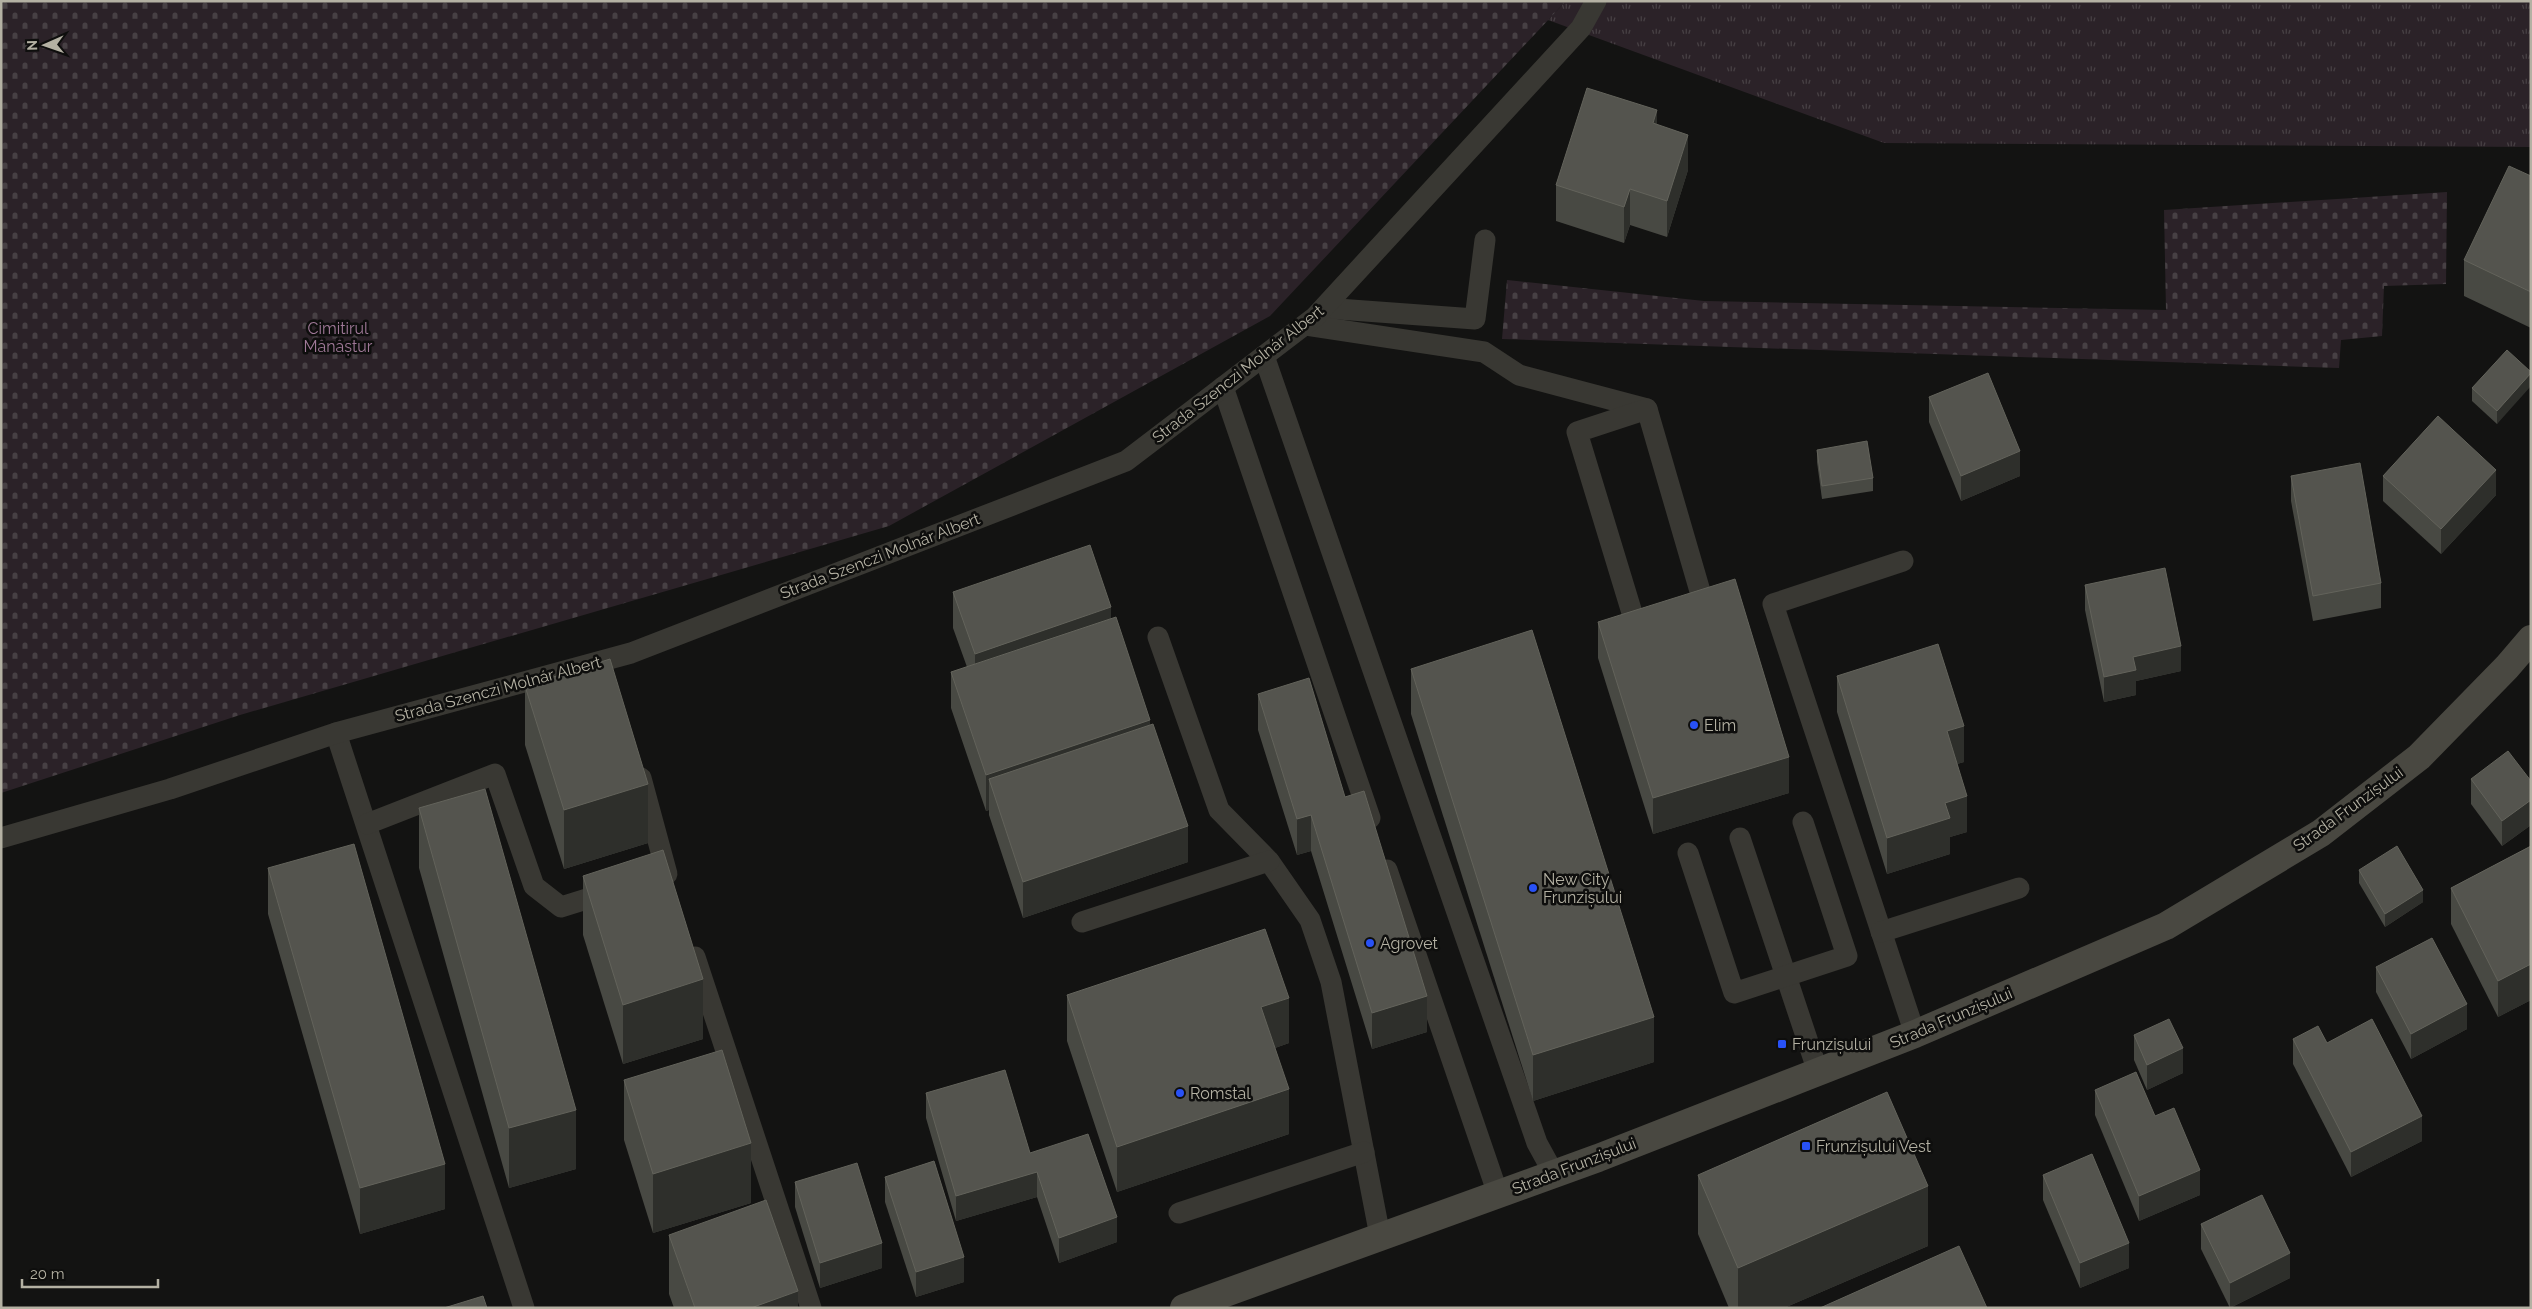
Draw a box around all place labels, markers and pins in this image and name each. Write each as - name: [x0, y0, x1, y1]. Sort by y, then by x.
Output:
- place label: Elim: [1704, 716, 1736, 735]
- marker: Elim: [1688, 719, 1700, 731]
- place label: New City Frunzișului: [1543, 870, 1622, 907]
- marker: New City Frunzișului: [1527, 882, 1539, 894]
- place label: Agrovet: [1380, 934, 1439, 953]
- marker: Agrovet: [1364, 937, 1376, 949]
- place label: Frunzișului: [1792, 1035, 1871, 1054]
- marker: Frunzișului: [1776, 1038, 1788, 1050]
- place label: Romstal: [1190, 1084, 1251, 1103]
- marker: Romstal: [1174, 1087, 1186, 1099]
- place label: Frunzișului Vest: [1816, 1137, 1932, 1156]
- marker: Frunzișului Vest: [1800, 1140, 1812, 1152]

